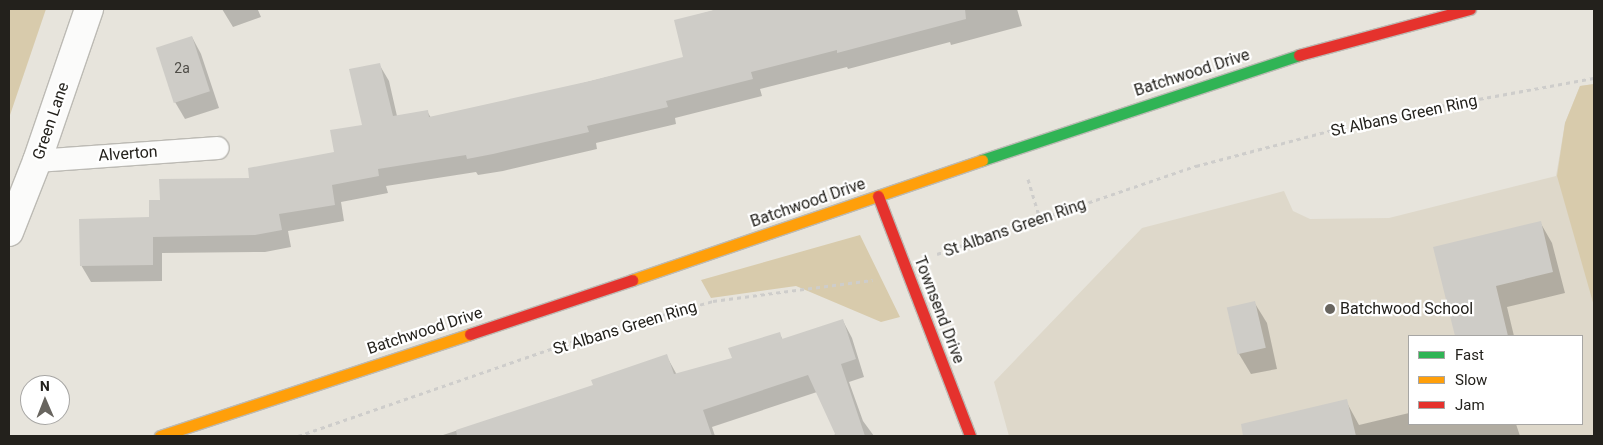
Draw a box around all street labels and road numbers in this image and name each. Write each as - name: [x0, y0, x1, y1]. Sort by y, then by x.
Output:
- street label: Batchwood Drive: [1132, 45, 1252, 101]
- street label: Green Lane: [29, 80, 73, 162]
- street label: St Albans Green Ring: [1329, 91, 1479, 141]
- street label: Alverton: [98, 142, 158, 166]
- street label: Batchwood Drive: [748, 174, 868, 232]
- street label: St Albans Green Ring: [941, 195, 1089, 261]
- street label: Townsend Drive: [910, 254, 968, 366]
- street label: St Albans Green Ring: [551, 297, 699, 359]
- street label: Batchwood Drive: [365, 303, 485, 359]

